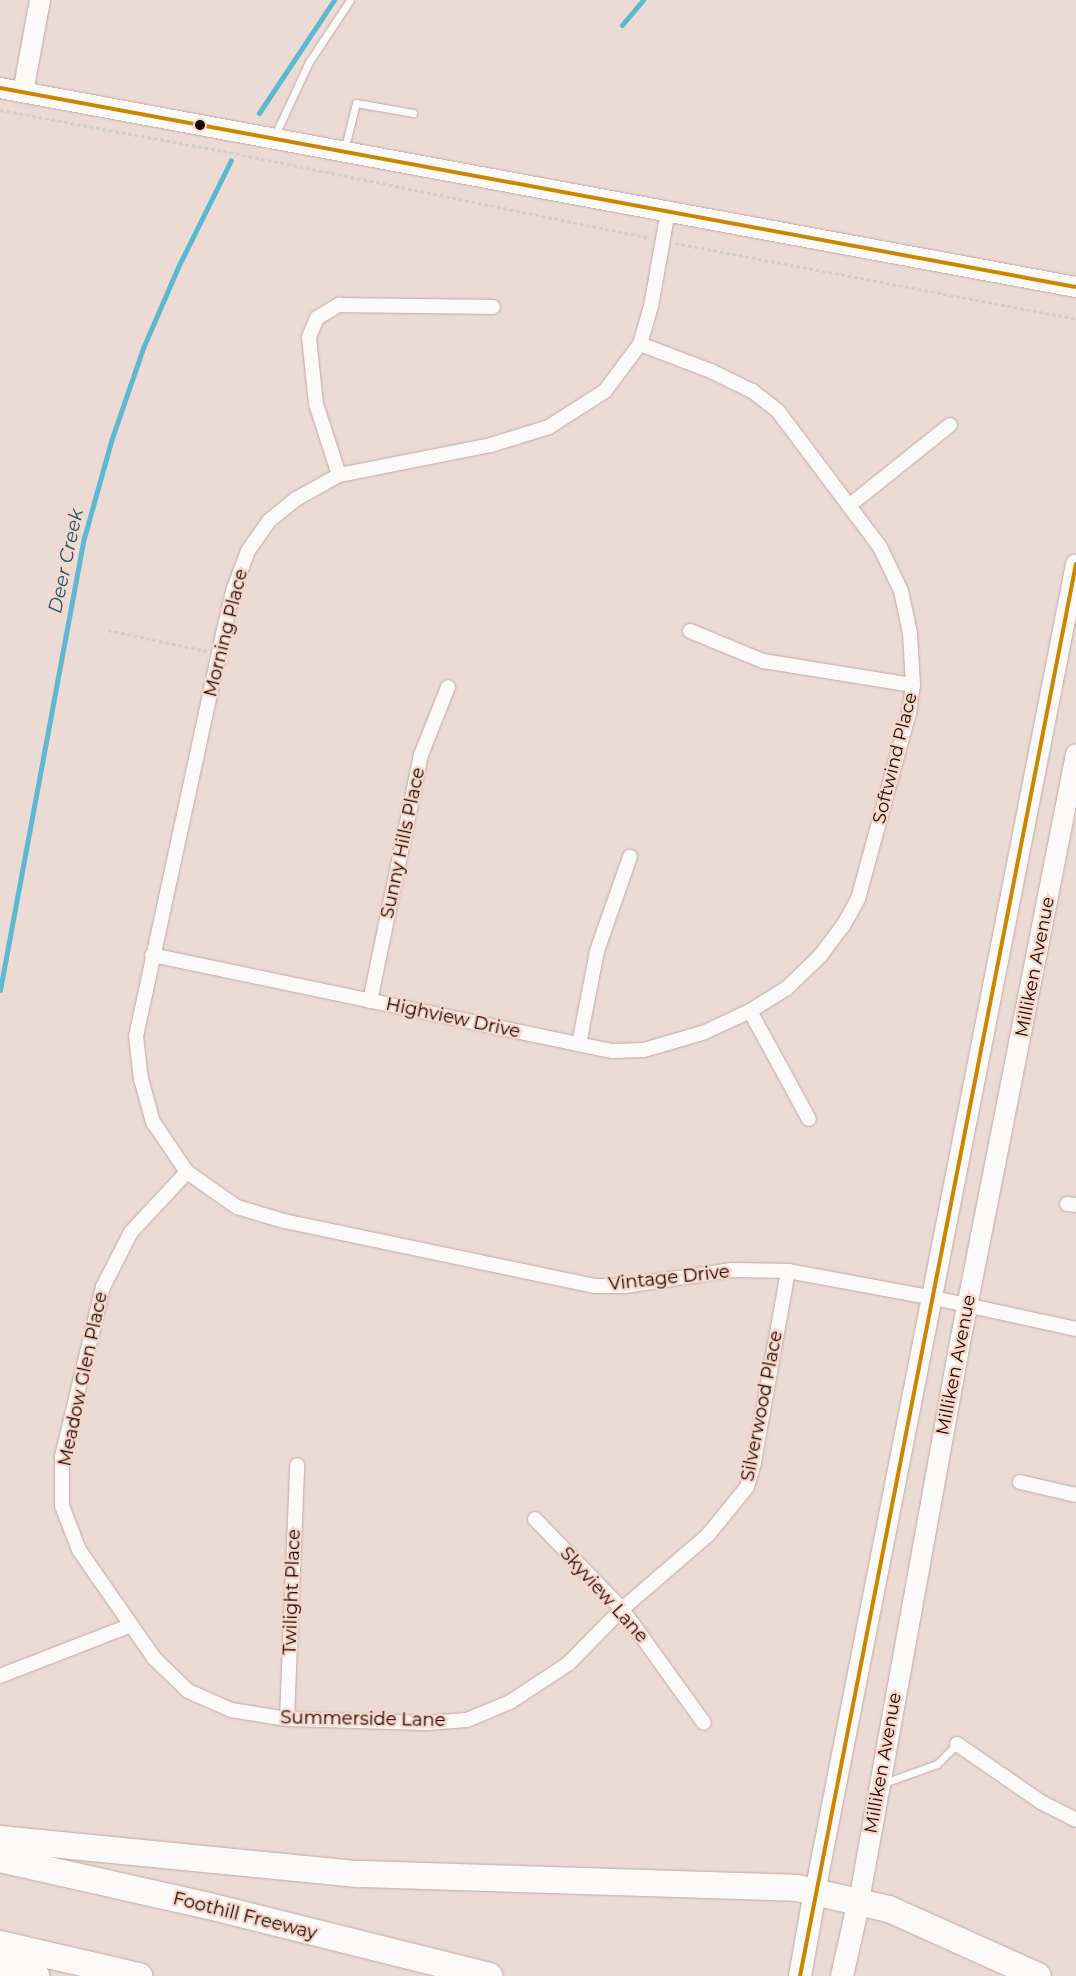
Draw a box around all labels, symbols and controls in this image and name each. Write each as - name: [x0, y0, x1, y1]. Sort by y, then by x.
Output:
- unlabelled marker: [195, 120, 205, 130]
- water label: Deer Creek: [44, 507, 88, 615]
- street label: Morning Place: [200, 567, 252, 699]
- street label: Softwind Place: [868, 690, 922, 826]
- street label: Sunny Hills Place: [376, 766, 430, 920]
- street label: Milliken Avenue: [1011, 895, 1059, 1039]
- street label: Highview Drive: [384, 993, 522, 1043]
- street label: Vintage Drive: [607, 1261, 731, 1295]
- street label: Meadow Glen Place: [54, 1290, 112, 1468]
- street label: Milliken Avenue: [932, 1293, 980, 1437]
- street label: Silverwood Place: [737, 1329, 787, 1483]
- street label: Twilight Place: [279, 1529, 305, 1655]
- street label: Skyview Lane: [555, 1543, 653, 1647]
- street label: Milliken Avenue: [860, 1691, 906, 1835]
- street label: Summerside Lane: [280, 1707, 446, 1731]
- street label: Foothill Freeway: [171, 1888, 319, 1944]

